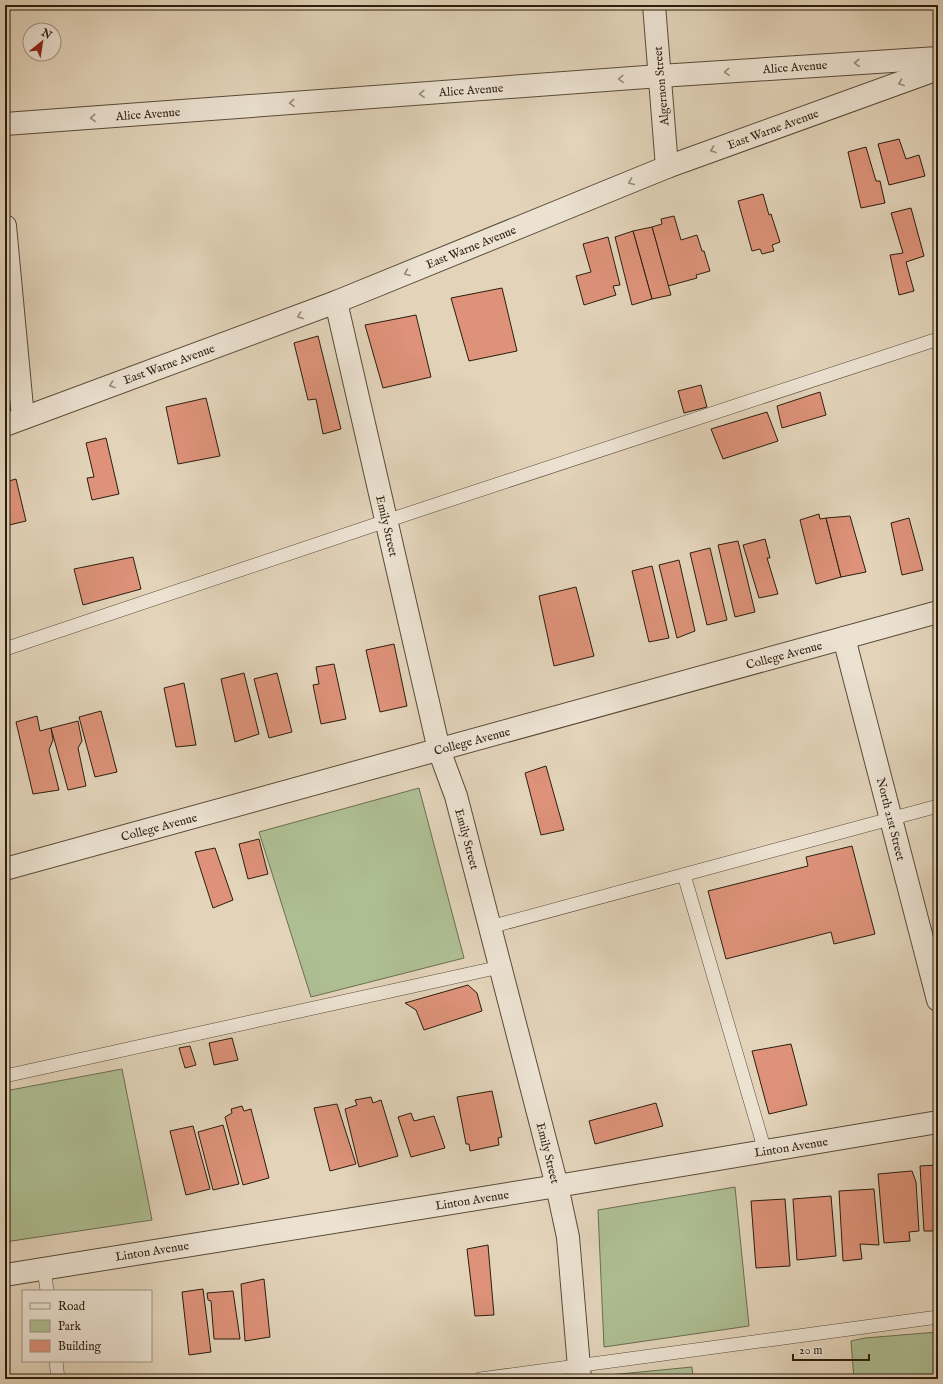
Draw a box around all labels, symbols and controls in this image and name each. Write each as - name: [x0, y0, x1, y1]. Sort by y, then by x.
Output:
- north arrow: [22, 22, 62, 62]
- text: N: [38, 25, 55, 43]
- street label: Algernon Street: [651, 46, 673, 127]
- street label: Alice Avenue: [761, 58, 828, 77]
- one-way arrow: [854, 59, 860, 68]
- one-way arrow: [724, 67, 730, 76]
- one-way arrow: [618, 75, 624, 84]
- one-way arrow: [898, 78, 905, 86]
- street label: Alice Avenue: [437, 81, 504, 100]
- one-way arrow: [419, 89, 425, 98]
- one-way arrow: [289, 99, 295, 108]
- street label: Alice Avenue: [114, 105, 181, 124]
- street label: East Warne Avenue: [726, 106, 821, 153]
- one-way arrow: [90, 113, 96, 122]
- one-way arrow: [710, 146, 717, 154]
- one-way arrow: [627, 177, 634, 185]
- street label: East Warne Avenue: [424, 222, 519, 272]
- one-way arrow: [403, 268, 410, 276]
- one-way arrow: [296, 311, 303, 320]
- street label: East Warne Avenue: [122, 341, 217, 388]
- one-way arrow: [109, 381, 116, 389]
- street label: Emily Street: [372, 494, 401, 558]
- street label: College Avenue: [744, 638, 824, 673]
- street label: College Avenue: [432, 724, 512, 759]
- street label: North 21st Street: [873, 776, 908, 862]
- street label: Emily Street: [451, 807, 482, 871]
- street label: College Avenue: [119, 810, 199, 845]
- street label: Emily Street: [533, 1121, 562, 1185]
- street label: Linton Avenue: [753, 1134, 829, 1161]
- street label: Linton Avenue: [434, 1187, 510, 1214]
- street label: Linton Avenue: [114, 1238, 190, 1265]
- legend: [22, 1290, 152, 1362]
- text: Road: [58, 1299, 86, 1314]
- text: Park: [58, 1319, 81, 1334]
- scale bar: [793, 1336, 869, 1362]
- text: Building: [58, 1339, 102, 1354]
- text: 20 m: [799, 1343, 822, 1358]

